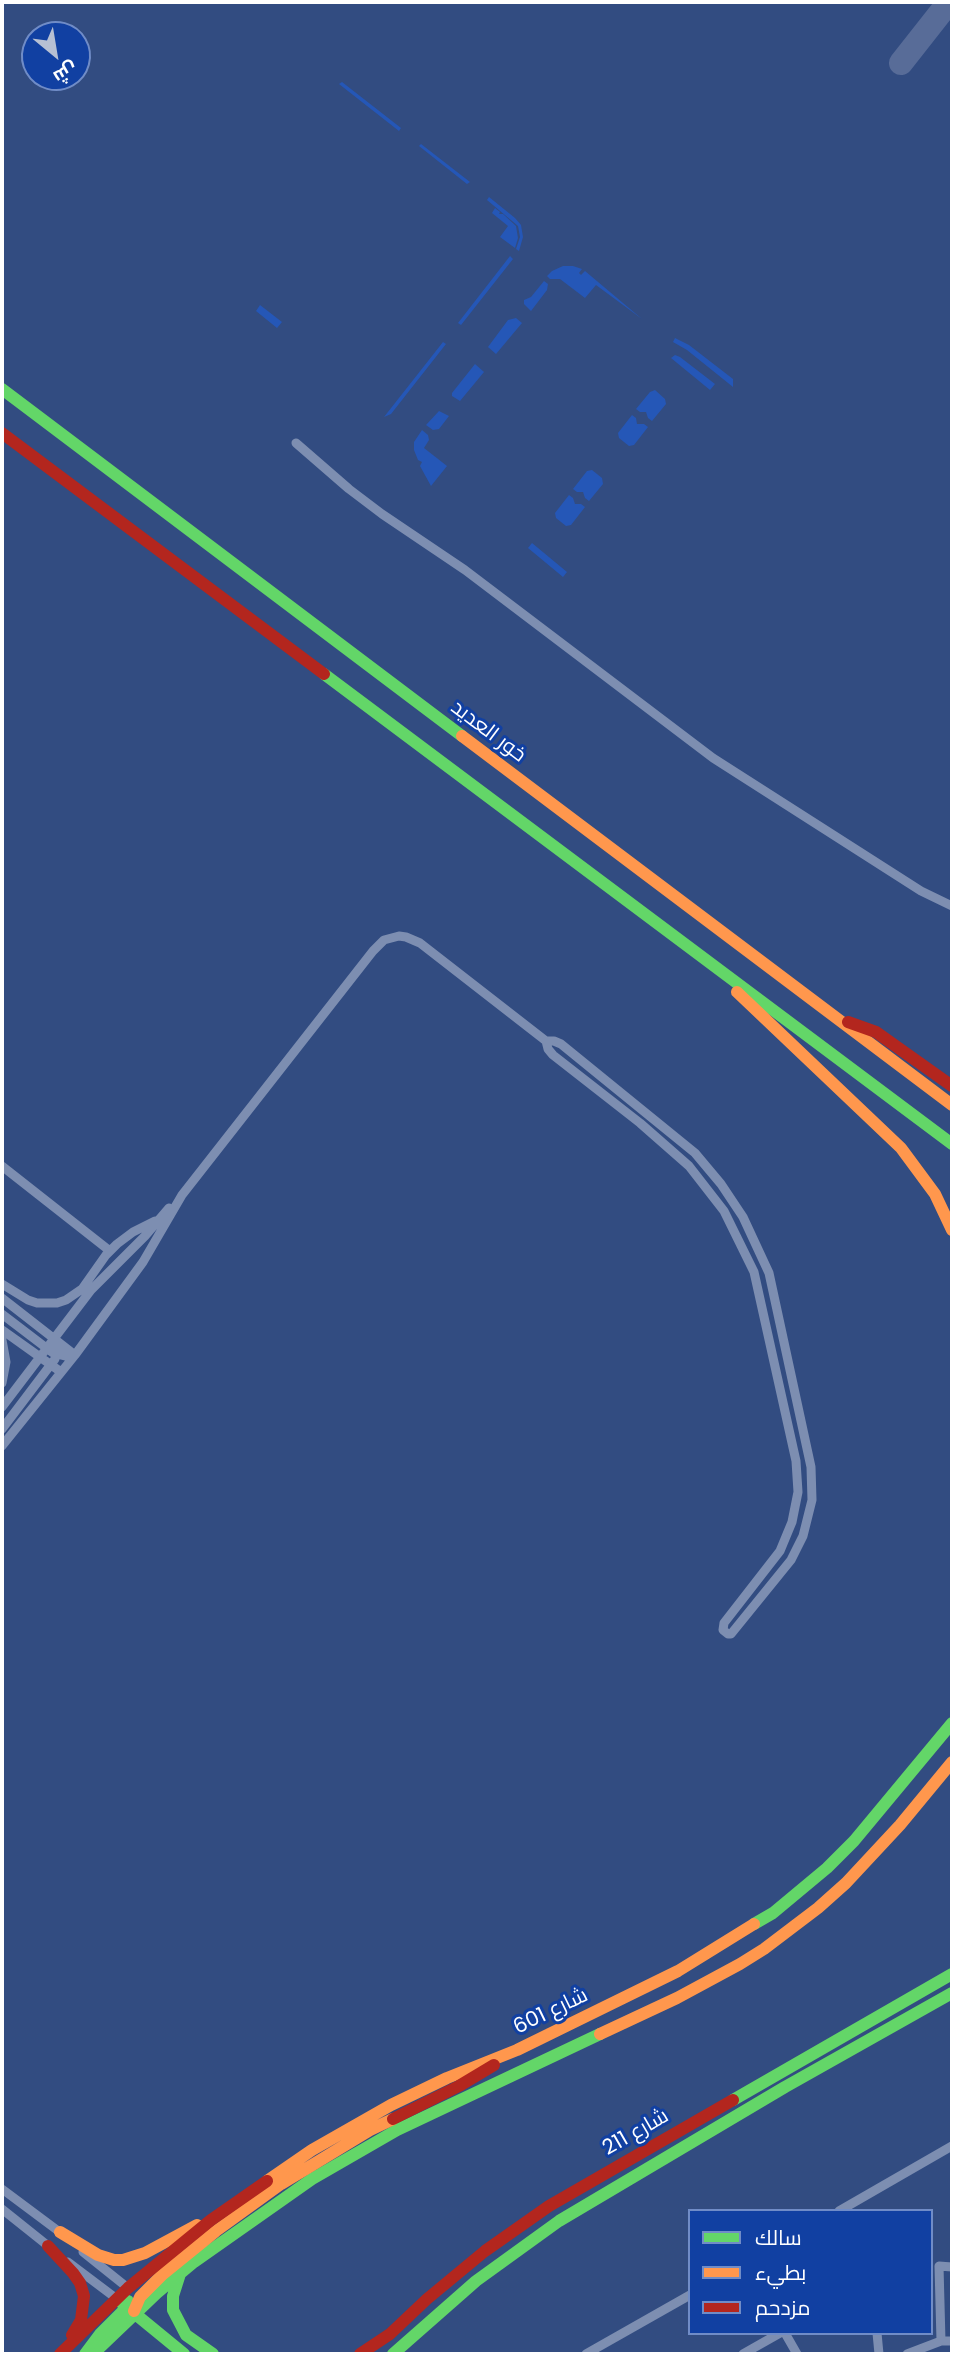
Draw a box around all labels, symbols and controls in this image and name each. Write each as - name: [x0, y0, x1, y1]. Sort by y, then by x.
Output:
- north arrow: [21, 21, 91, 91]
- text: ش: [48, 55, 83, 91]
- street label: خور العديد: [445, 696, 531, 768]
- street label: شارع 601: [510, 1983, 592, 2041]
- street label: شارع 211: [599, 2104, 673, 2162]
- legend: [688, 2209, 933, 2335]
- text: سالك: [755, 2223, 802, 2252]
- text: بطيء: [755, 2258, 806, 2287]
- text: مزدحم: [755, 2293, 810, 2322]

